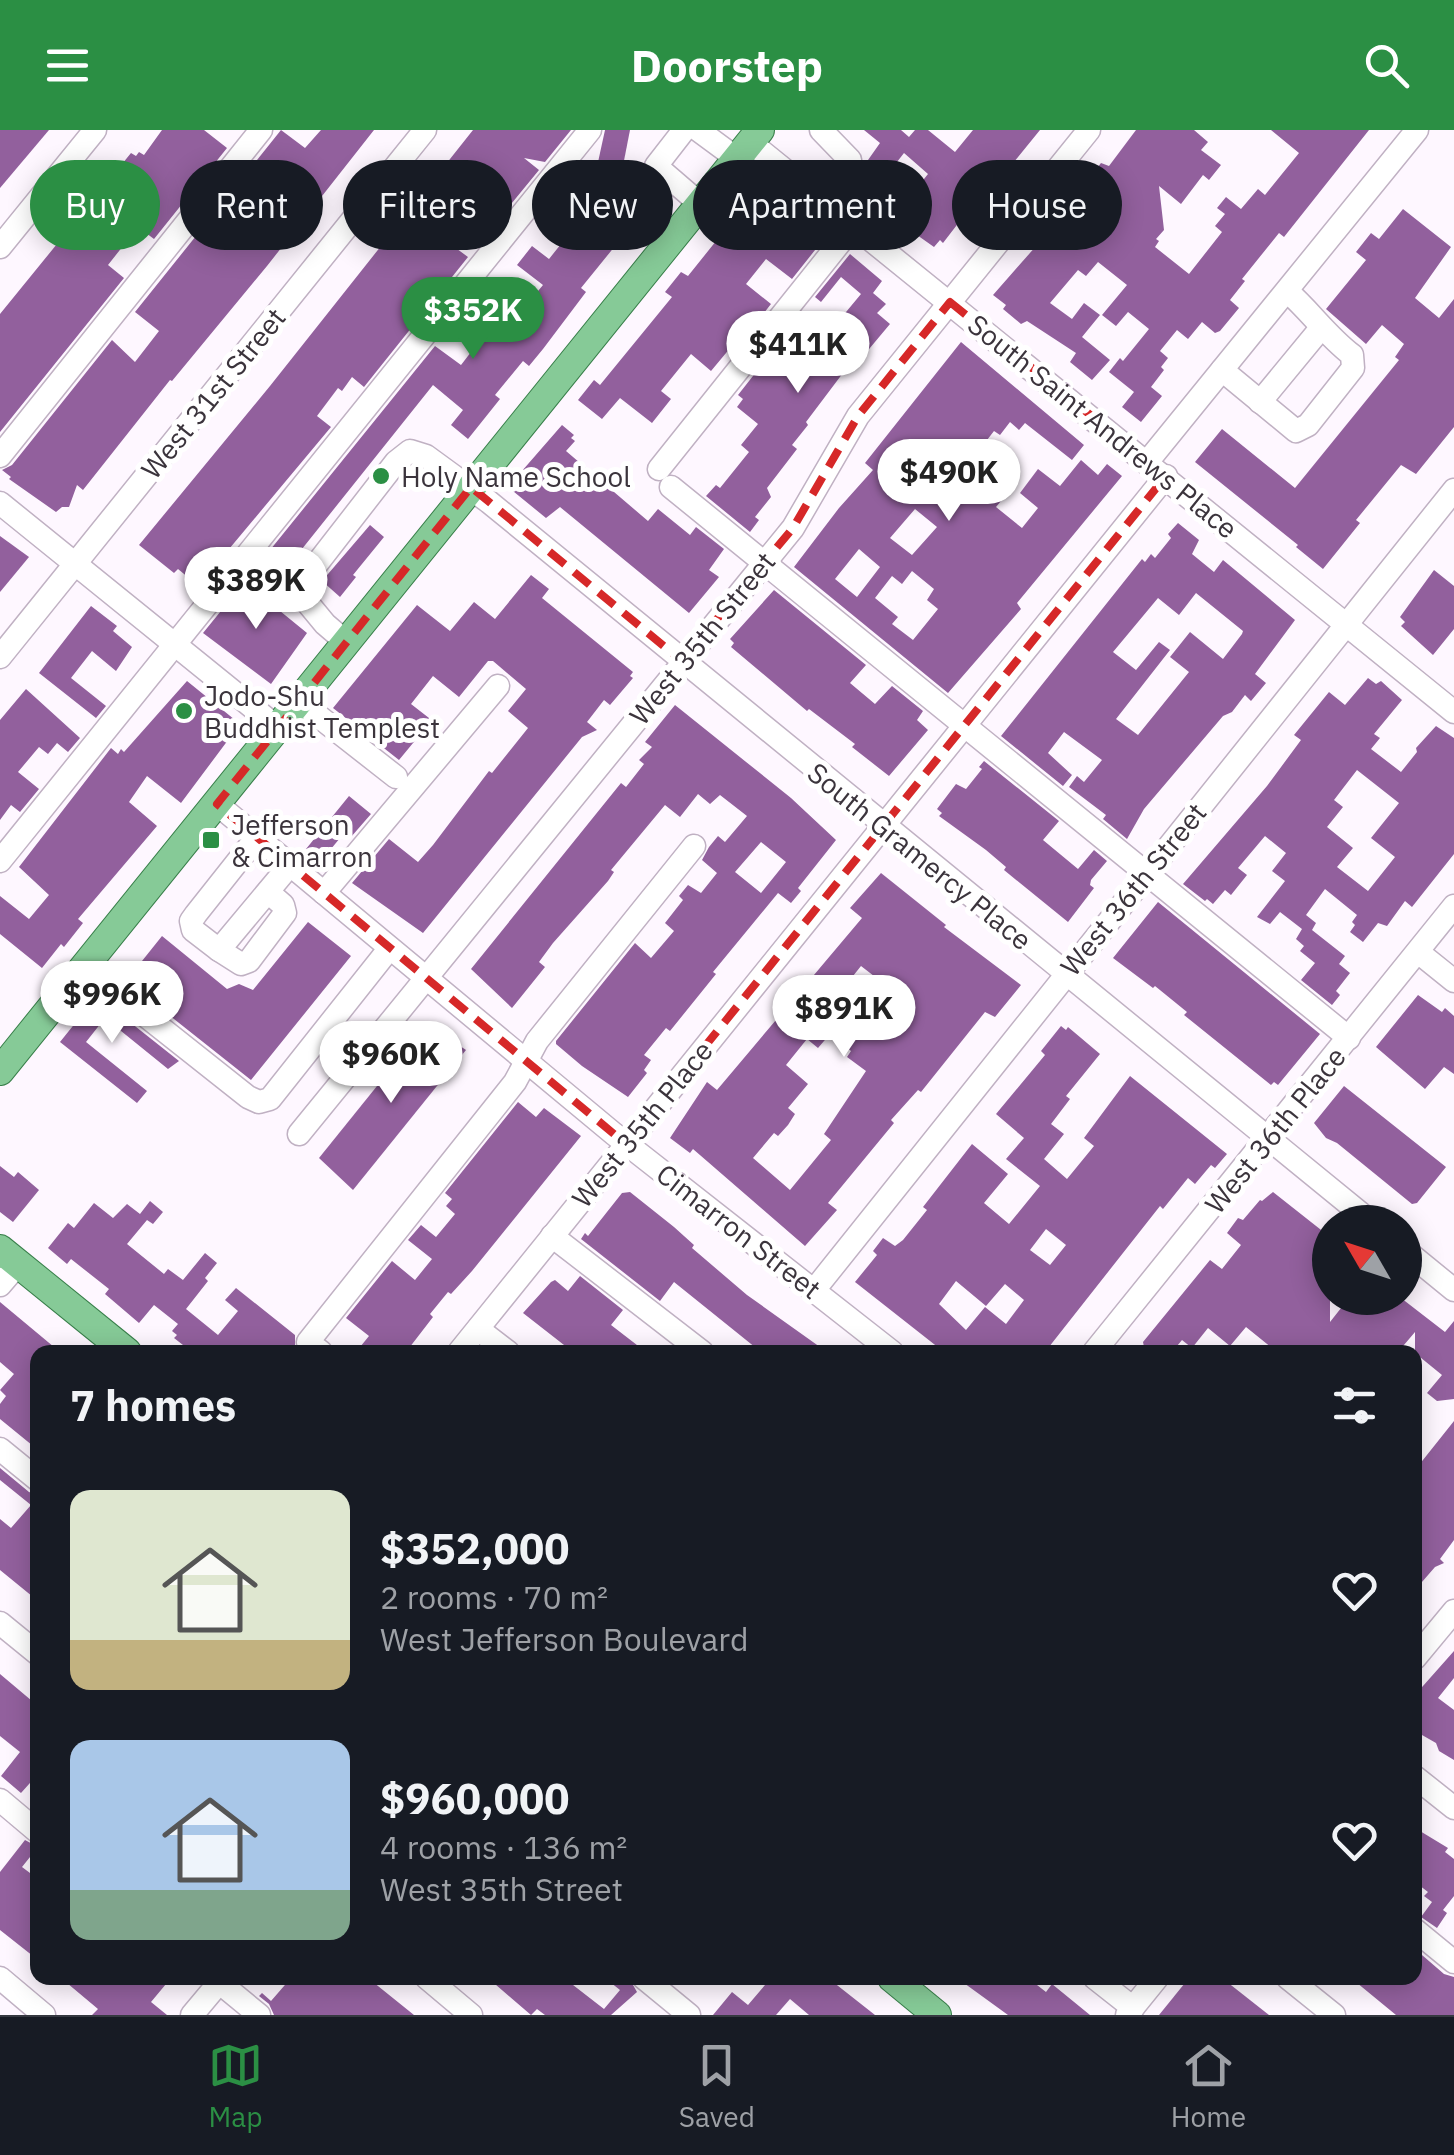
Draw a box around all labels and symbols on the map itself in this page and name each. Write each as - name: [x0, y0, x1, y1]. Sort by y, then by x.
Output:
- pin: $352K: [403, 277, 543, 362]
- street label: West 31st Street: [133, 300, 293, 486]
- street label: South Saint Andrews Place: [961, 306, 1245, 546]
- pin: $411K: [728, 311, 868, 396]
- pin: $490K: [879, 439, 1019, 524]
- place label: Holy Name School: [401, 458, 631, 495]
- marker: Holy Name School: [370, 465, 392, 487]
- street label: West 35th Street: [621, 544, 783, 732]
- pin: $389K: [186, 547, 326, 632]
- place label: Jodo-Shu Buddhist Templest: [204, 677, 440, 746]
- marker: Jodo-Shu Buddhist Templest: [173, 700, 195, 722]
- street label: South Gramercy Place: [800, 754, 1040, 958]
- street label: West 36th Street: [1052, 795, 1214, 983]
- place label: Jefferson & Cimarron: [231, 806, 373, 875]
- marker: Jefferson & Cimarron: [200, 829, 222, 851]
- pin: $996K: [42, 961, 182, 1046]
- pin: $891K: [774, 975, 914, 1060]
- pin: $960K: [321, 1021, 461, 1106]
- street label: West 35th Place: [563, 1033, 721, 1215]
- street label: West 36th Place: [1196, 1039, 1354, 1221]
- street label: Cimarron Street: [649, 1155, 829, 1307]
- north arrow: [1312, 1205, 1422, 1315]

